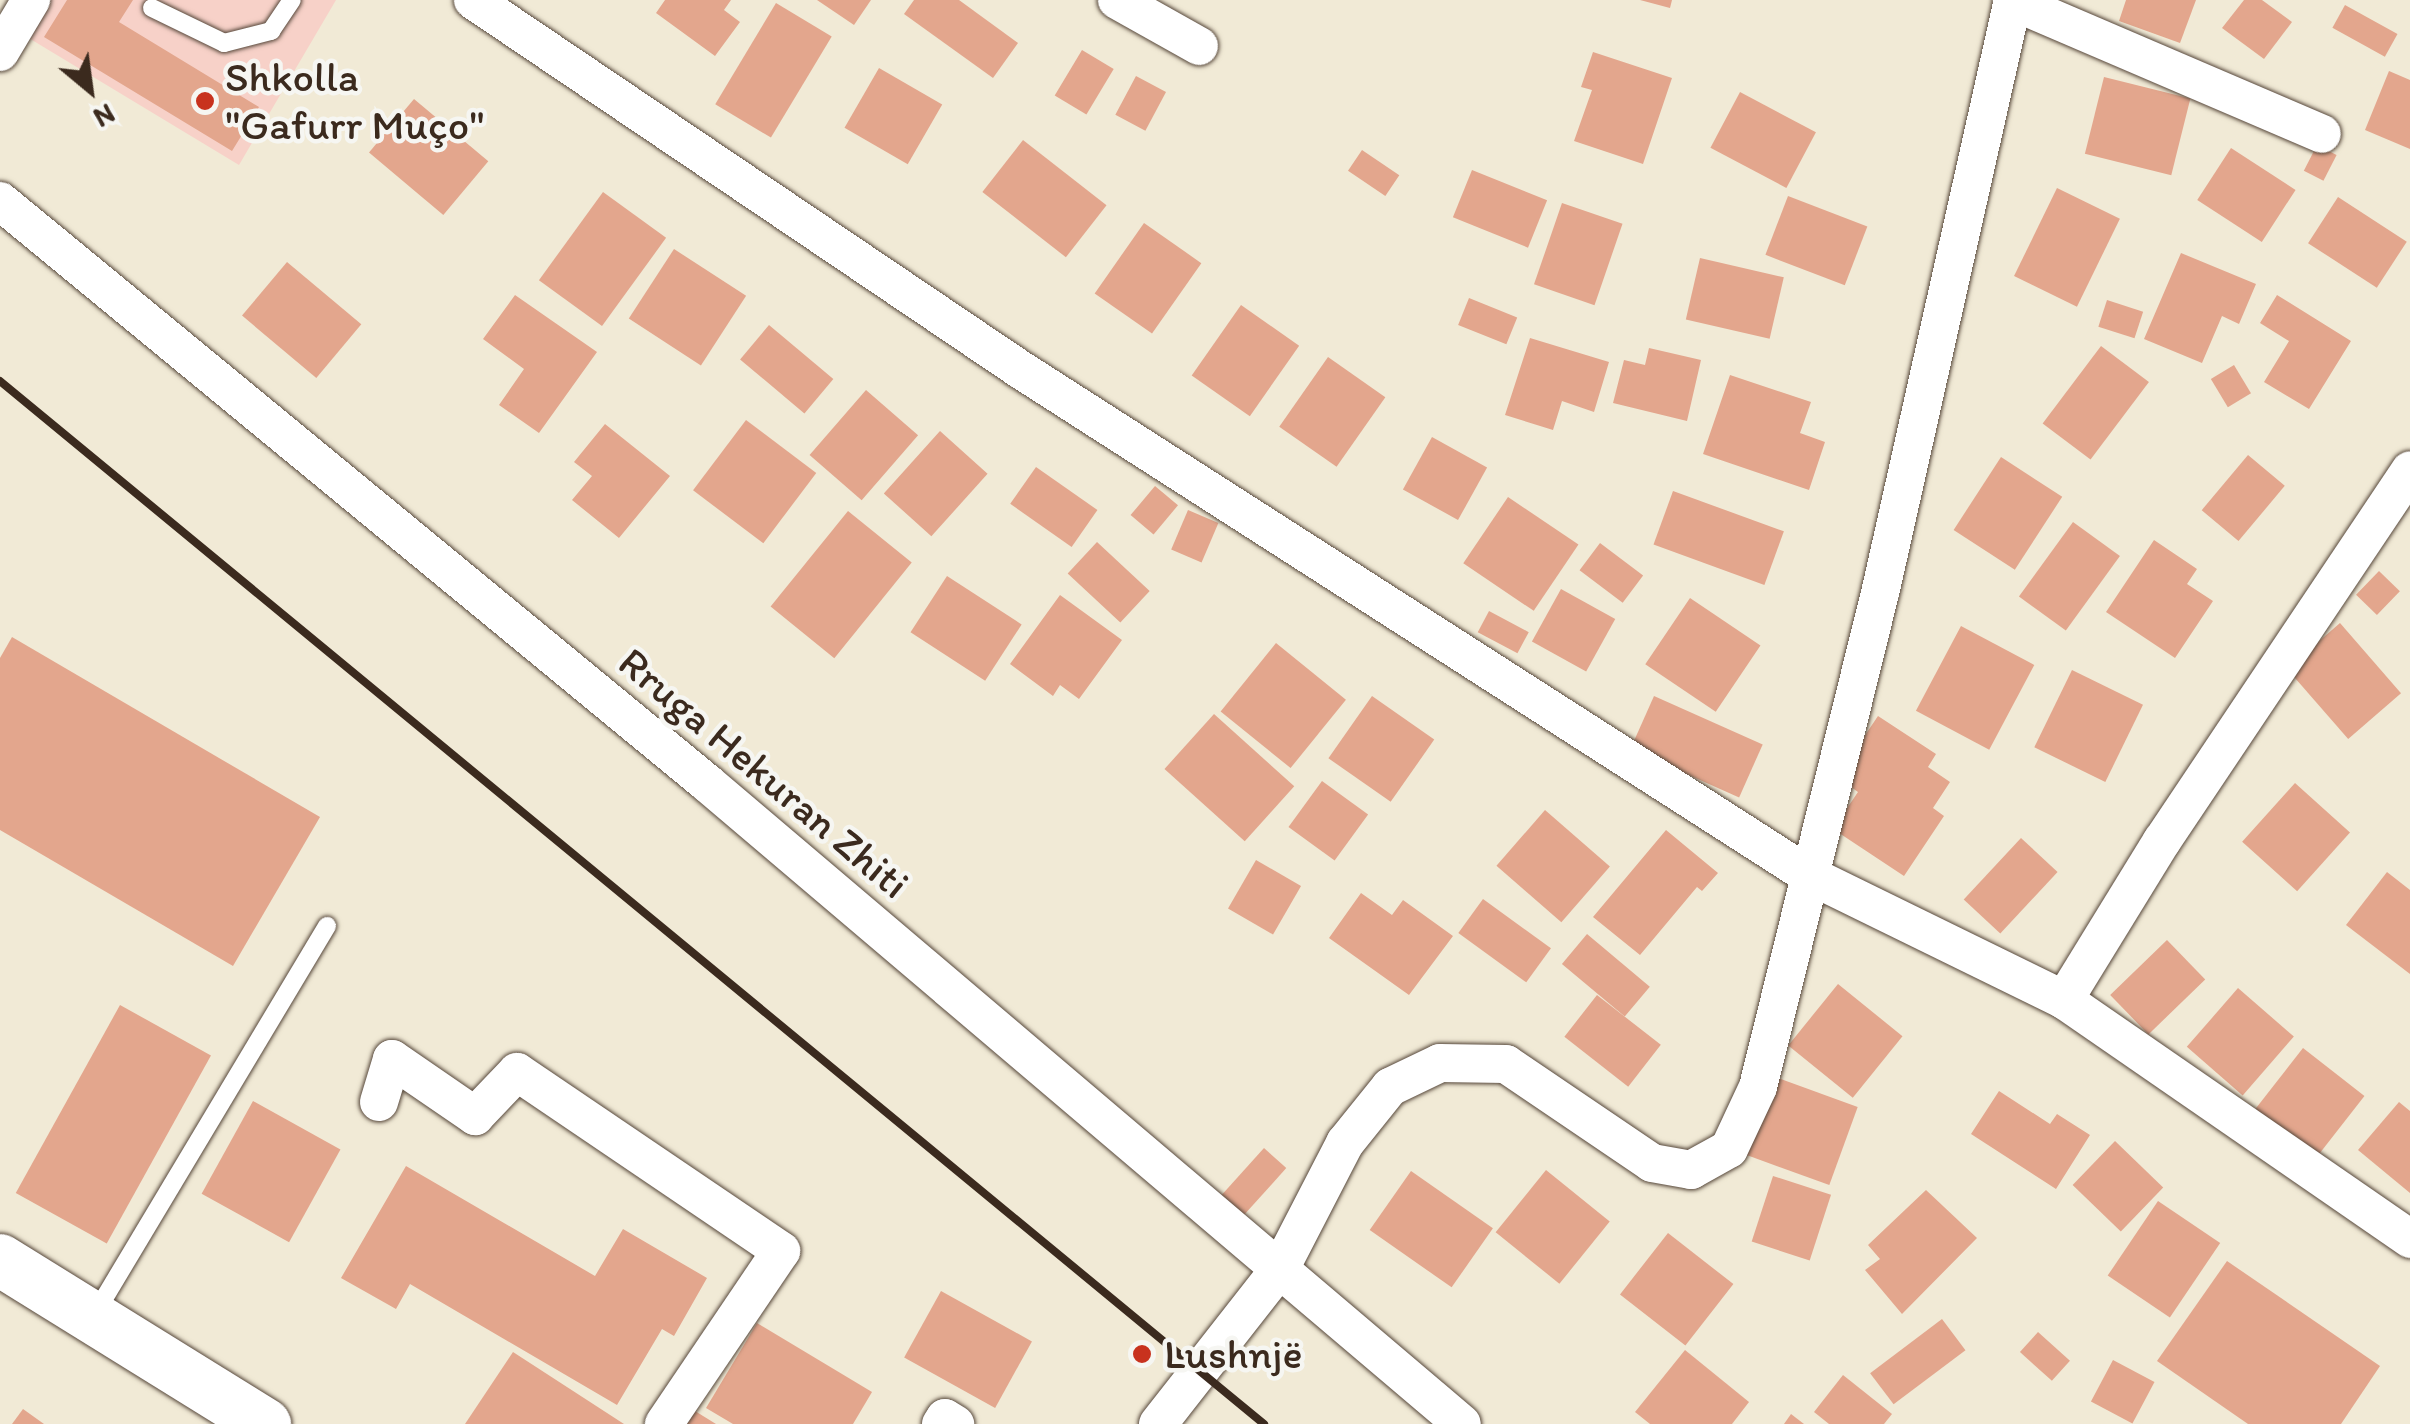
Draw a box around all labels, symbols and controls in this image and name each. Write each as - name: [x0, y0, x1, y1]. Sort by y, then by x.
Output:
- north arrow: [40, 40, 140, 140]
- place label: Shkolla "Gafurr Muço": [225, 52, 484, 150]
- marker: Shkolla "Gafurr Muço": [194, 90, 216, 112]
- text: N: [88, 97, 121, 136]
- street label: Rruga Hekuran Zhiti: [608, 636, 920, 910]
- place label: Lushnjë: [1164, 1329, 1302, 1379]
- marker: Lushnjë: [1129, 1341, 1155, 1367]

